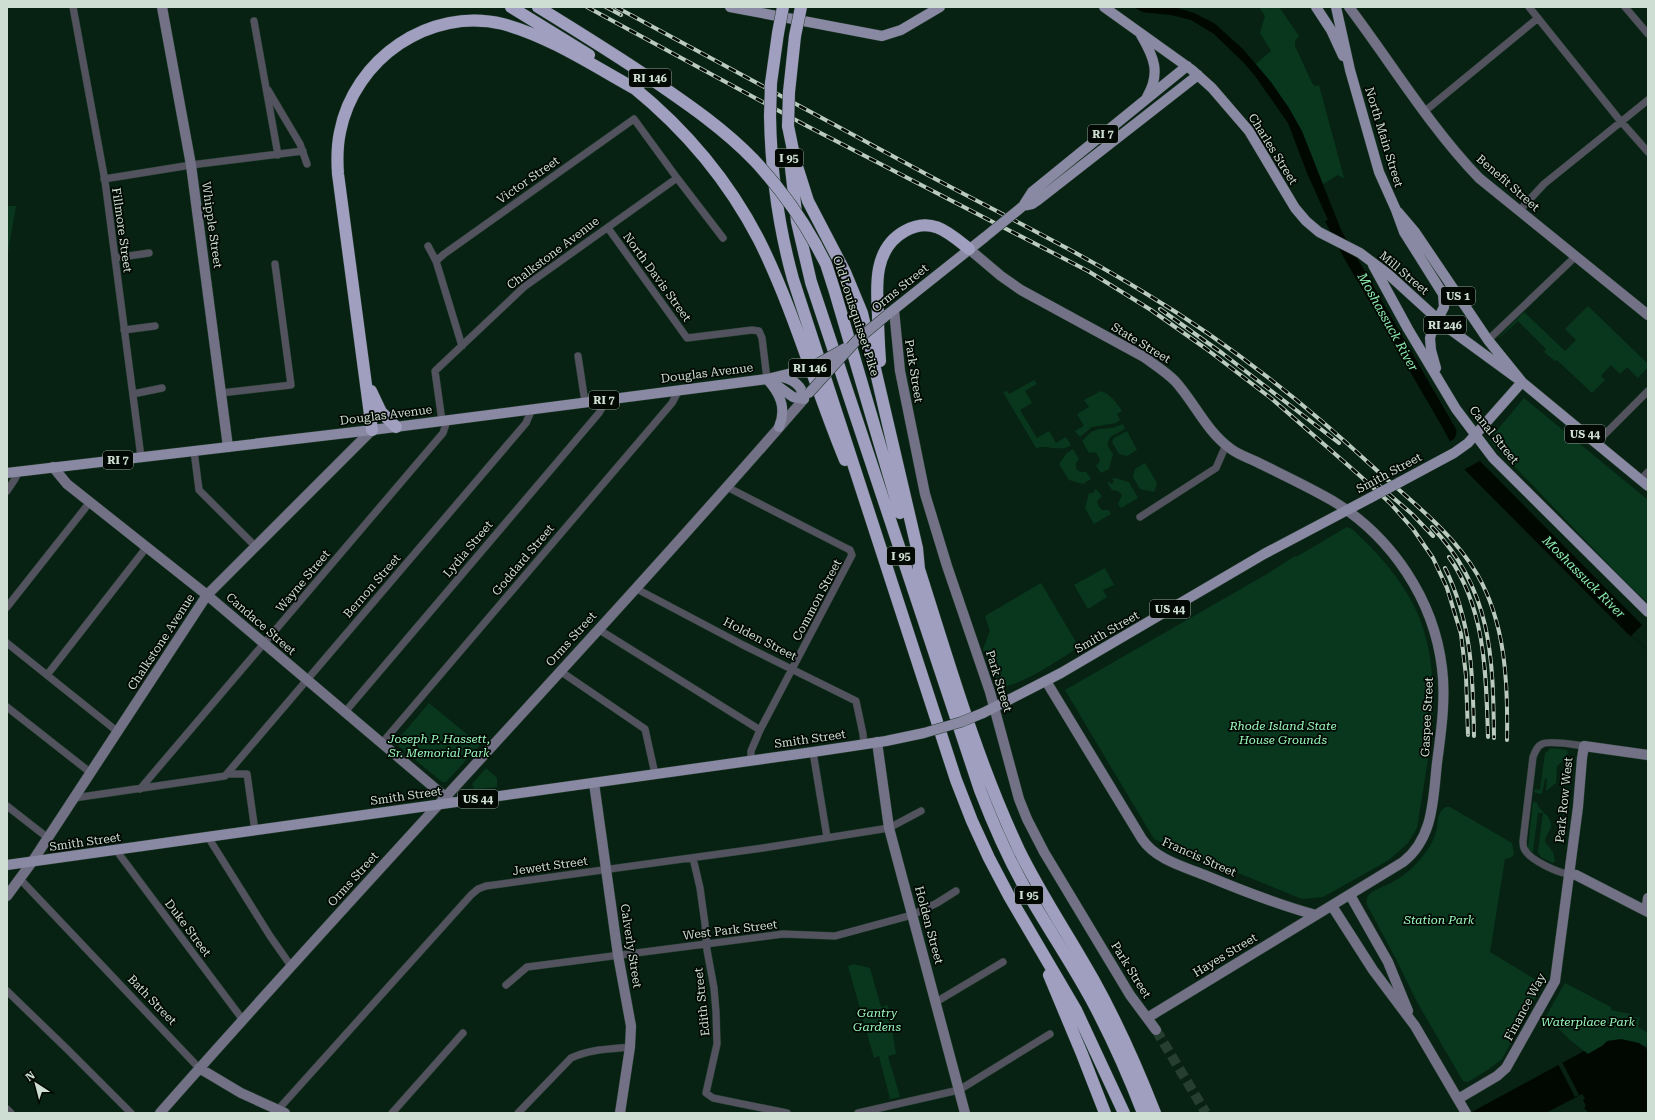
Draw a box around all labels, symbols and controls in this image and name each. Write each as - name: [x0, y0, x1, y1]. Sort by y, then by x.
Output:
- road number: RI 146: [629, 69, 671, 87]
- street label: North Main Street: [1362, 85, 1406, 189]
- street label: Charles Street: [1246, 111, 1301, 188]
- road number: RI 7: [1088, 125, 1118, 143]
- road number: I 95: [775, 149, 803, 167]
- street label: Benefit Street: [1474, 152, 1543, 215]
- street label: Victor Street: [494, 153, 562, 207]
- street label: Whipple Street: [199, 181, 225, 270]
- street label: Fillmore Street: [109, 187, 135, 274]
- street label: Chalkstone Avenue: [504, 214, 602, 292]
- street label: North Davis Street: [620, 230, 694, 325]
- street label: Mill Street: [1376, 248, 1432, 298]
- street label: Old Louisquisset Pike: [830, 254, 882, 378]
- street label: Orms Street: [869, 261, 931, 315]
- water label: Moshassuck River: [1354, 269, 1422, 374]
- road number: US 1: [1441, 287, 1475, 305]
- road number: RI 246: [1424, 316, 1466, 334]
- street label: State Street: [1109, 320, 1174, 366]
- street label: Park Street: [902, 338, 926, 404]
- road number: RI 146: [789, 359, 831, 377]
- street label: Douglas Avenue: [660, 360, 754, 386]
- road number: RI 7: [589, 391, 619, 409]
- street label: Douglas Avenue: [339, 402, 433, 428]
- street label: Canal Street: [1466, 403, 1522, 467]
- road number: US 44: [1565, 425, 1605, 443]
- street label: Smith Street: [1354, 450, 1424, 496]
- road number: RI 7: [103, 451, 133, 469]
- street label: Lydia Street: [440, 517, 496, 580]
- street label: Goddard Street: [489, 521, 557, 599]
- water label: Moshassuck River: [1539, 532, 1629, 622]
- street label: Wayne Street: [273, 547, 333, 615]
- road number: I 95: [887, 547, 915, 565]
- street label: Bernon Street: [341, 551, 404, 621]
- street label: Common Street: [790, 556, 845, 643]
- street label: Candace Street: [223, 590, 299, 658]
- street label: Chalkstone Avenue: [125, 591, 198, 693]
- road number: US 44: [1150, 600, 1190, 618]
- street label: Orms Street: [543, 608, 599, 669]
- street label: Smith Street: [1072, 608, 1142, 656]
- street label: Holden Street: [721, 615, 799, 664]
- street label: Park Street: [983, 648, 1015, 714]
- street label: Gaspee Street: [1418, 676, 1436, 757]
- park label: Rhode Island State House Grounds: [1228, 719, 1337, 747]
- street label: Smith Street: [773, 727, 847, 751]
- park label: Joseph P. Hassett, Sr. Memorial Park: [387, 732, 490, 760]
- street label: Park Row West: [1553, 756, 1576, 844]
- street label: Smith Street: [369, 784, 443, 808]
- road number: US 44: [458, 790, 498, 808]
- street label: Smith Street: [48, 830, 122, 854]
- street label: Francis Street: [1160, 834, 1239, 880]
- street label: Orms Street: [325, 848, 381, 909]
- street label: Jewett Street: [511, 854, 589, 878]
- street label: Holden Street: [912, 884, 946, 966]
- road number: I 95: [1015, 886, 1043, 904]
- street label: Duke Street: [162, 897, 214, 960]
- street label: Calverly Street: [617, 903, 645, 990]
- park label: Station Park: [1403, 913, 1475, 927]
- street label: West Park Street: [682, 917, 779, 943]
- street label: Hayes Street: [1190, 930, 1260, 980]
- street label: Park Street: [1108, 939, 1154, 1001]
- street label: Edith Street: [691, 966, 713, 1037]
- street label: Finance Way: [1501, 970, 1549, 1043]
- street label: Bath Street: [125, 972, 180, 1028]
- park label: Gantry Gardens: [853, 1006, 901, 1034]
- park label: Waterplace Park: [1541, 1015, 1636, 1029]
- north arrow: [16, 1064, 56, 1104]
- text: N: [23, 1068, 38, 1084]

